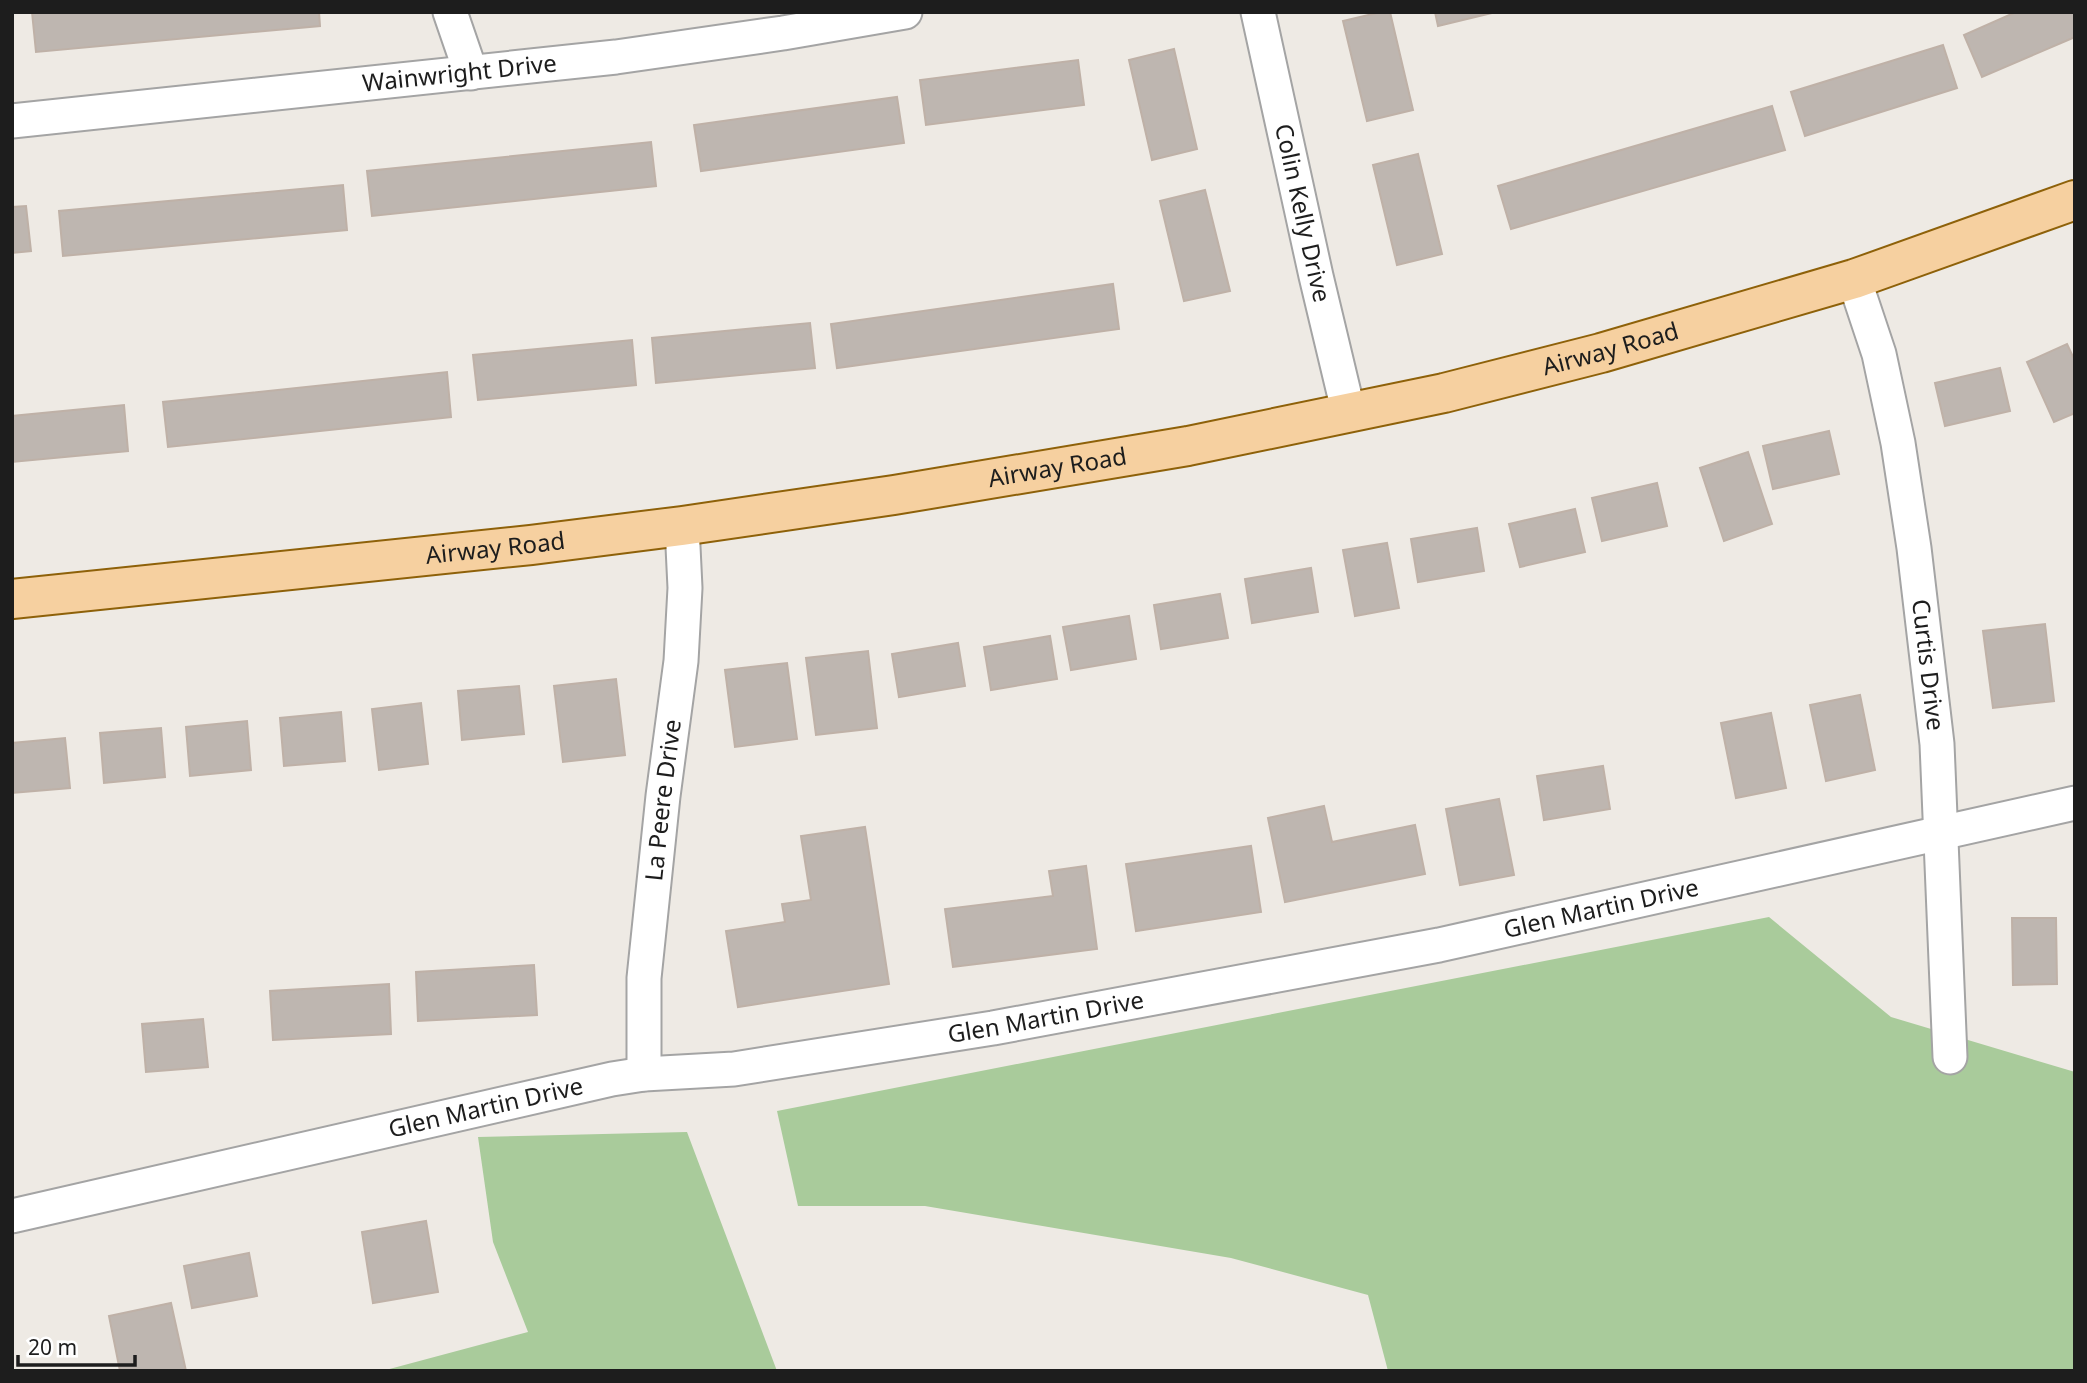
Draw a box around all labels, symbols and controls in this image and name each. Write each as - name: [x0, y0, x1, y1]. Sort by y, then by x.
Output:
- street label: Wainwright Drive: [360, 45, 558, 99]
- street label: Colin Kelly Drive: [1268, 120, 1340, 305]
- street label: Airway Road: [1539, 313, 1682, 382]
- street label: Airway Road: [985, 438, 1129, 494]
- street label: Airway Road: [424, 523, 567, 571]
- street label: Curtis Drive: [1905, 597, 1953, 732]
- street label: La Peere Drive: [636, 717, 688, 882]
- street label: Glen Martin Drive: [1500, 870, 1701, 945]
- street label: Glen Martin Drive: [945, 982, 1146, 1050]
- street label: Glen Martin Drive: [385, 1068, 586, 1145]
- scale bar: [18, 1324, 135, 1368]
- text: 20 m: [28, 1333, 77, 1361]

